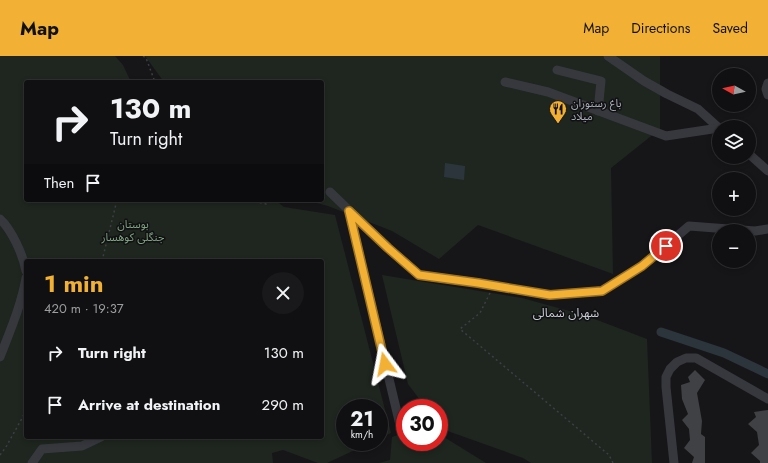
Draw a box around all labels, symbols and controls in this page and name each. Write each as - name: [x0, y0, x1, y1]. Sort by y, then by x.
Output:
- text: Map: [20, 15, 59, 42]
- text: Map: [583, 18, 609, 38]
- text: Directions: [631, 18, 691, 38]
- text: Saved: [713, 18, 748, 38]
- north arrow: [712, 68, 756, 112]
- map controls: [712, 68, 756, 268]
- text: 130 m: [110, 88, 192, 129]
- place label: باغ رستوران میلاد: [571, 95, 622, 124]
- icon: right: [44, 96, 96, 148]
- restaurant icon: باغ رستوران میلاد: [548, 99, 568, 124]
- button: layers: [712, 120, 756, 164]
- text: Turn right: [110, 126, 182, 152]
- text: Then: [44, 172, 74, 194]
- icon: arrive: [82, 172, 104, 194]
- button: +: [712, 172, 756, 216]
- park label: بوستان جنگلی کوهسار: [100, 216, 165, 245]
- button: −: [712, 224, 756, 268]
- pin: [649, 229, 683, 263]
- icon: arrive: [655, 235, 677, 257]
- text: 1 min: [44, 266, 104, 301]
- button: close: [262, 272, 304, 314]
- text: 420 m · 19:37: [44, 299, 123, 318]
- district label: شهران شمالی: [533, 304, 599, 322]
- icon: right: [44, 342, 66, 364]
- text: Turn right: [78, 342, 146, 364]
- text: 130 m: [264, 342, 304, 364]
- position arrow: [364, 343, 406, 385]
- icon: arrive: [44, 394, 66, 416]
- text: Arrive at destination: [78, 394, 220, 416]
- text: 290 m: [262, 394, 304, 416]
- speed limit sign: 30: [396, 399, 448, 451]
- text: 21: [350, 405, 374, 434]
- text: km/h: [351, 427, 373, 442]

